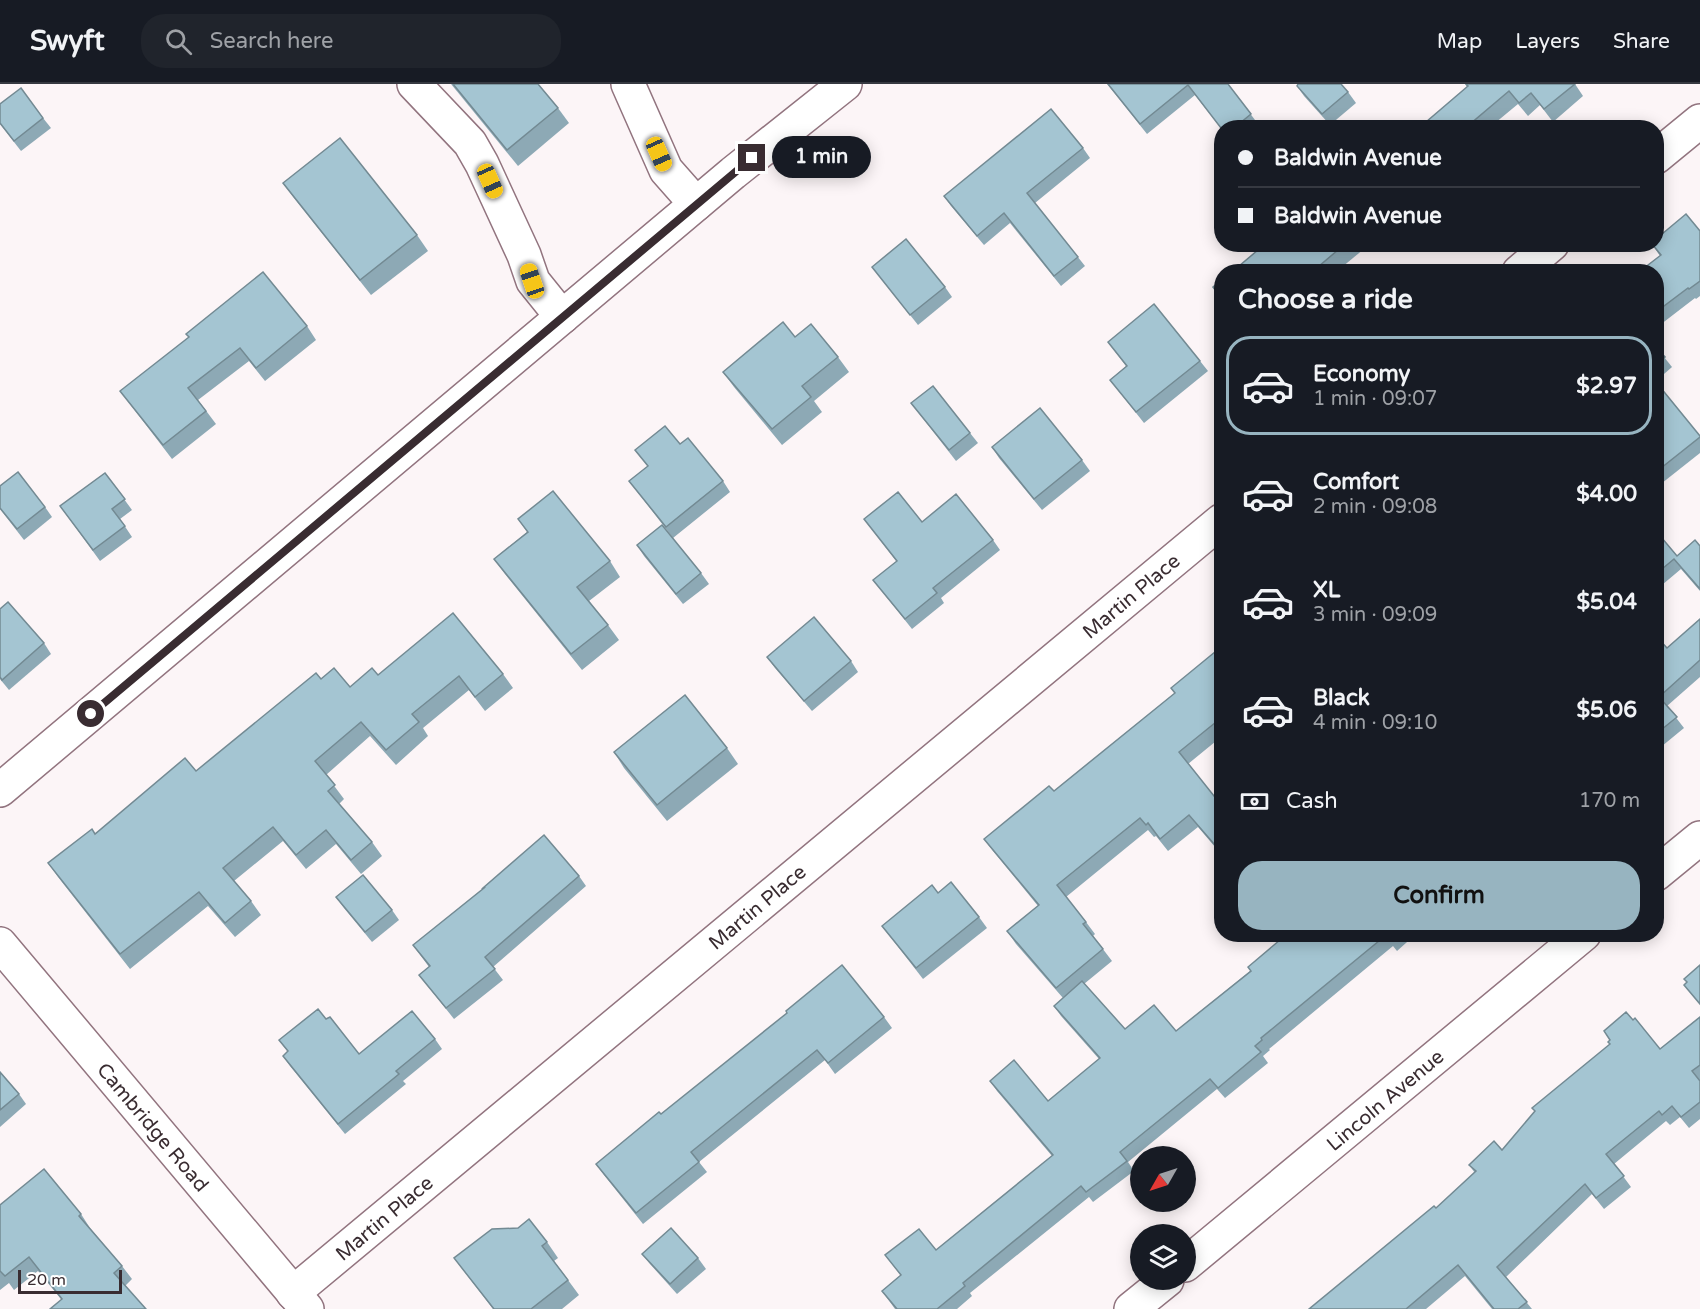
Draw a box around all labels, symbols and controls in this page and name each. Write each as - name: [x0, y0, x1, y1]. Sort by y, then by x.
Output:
- search box: [141, 14, 561, 68]
- text: Swyft: [30, 24, 105, 58]
- icon: search: [162, 25, 195, 58]
- text: Search here: [210, 28, 333, 54]
- text: Map: [1437, 29, 1482, 54]
- text: Layers: [1515, 29, 1580, 54]
- text: Share: [1613, 29, 1670, 54]
- car: [643, 134, 675, 174]
- callout: 1 min: [773, 137, 872, 179]
- route end: [738, 144, 765, 171]
- text: 1 min: [795, 145, 848, 169]
- text: Baldwin Avenue: [1274, 145, 1442, 171]
- car: [474, 161, 506, 201]
- text: Baldwin Avenue: [1274, 203, 1442, 229]
- car: [518, 261, 546, 301]
- text: Choose a ride: [1238, 283, 1413, 316]
- icon: car: [1241, 359, 1295, 413]
- text: Economy: [1313, 361, 1410, 387]
- text: $2.97: [1576, 373, 1637, 399]
- text: 1 min · 09:07: [1313, 387, 1437, 411]
- icon: car: [1241, 467, 1295, 521]
- text: Comfort: [1313, 469, 1399, 495]
- text: $4.00: [1576, 481, 1637, 507]
- text: 2 min · 09:08: [1313, 495, 1437, 519]
- street label: Martin Place: [1078, 549, 1185, 644]
- icon: car: [1241, 575, 1295, 629]
- text: XL: [1313, 577, 1340, 603]
- text: $5.04: [1576, 589, 1637, 615]
- text: 3 min · 09:09: [1313, 603, 1437, 627]
- icon: car: [1241, 683, 1295, 737]
- text: Black: [1313, 685, 1370, 711]
- text: $5.06: [1576, 697, 1637, 723]
- route start: [77, 700, 104, 727]
- text: 4 min · 09:10: [1313, 711, 1437, 735]
- icon: cash: [1238, 785, 1271, 818]
- text: Cash: [1286, 788, 1338, 814]
- text: 170 m: [1579, 789, 1640, 813]
- street label: Martin Place: [704, 860, 811, 955]
- button: Confirm: [1238, 861, 1640, 930]
- street label: Lincoln Avenue: [1322, 1045, 1449, 1157]
- street label: Cambridge Road: [91, 1058, 213, 1197]
- north arrow: [1130, 1146, 1196, 1212]
- map controls: [1130, 1146, 1196, 1290]
- street label: Martin Place: [331, 1171, 438, 1266]
- button: layers: [1130, 1224, 1196, 1290]
- scale bar: [18, 1267, 122, 1294]
- text: 20 m: [27, 1270, 66, 1290]

